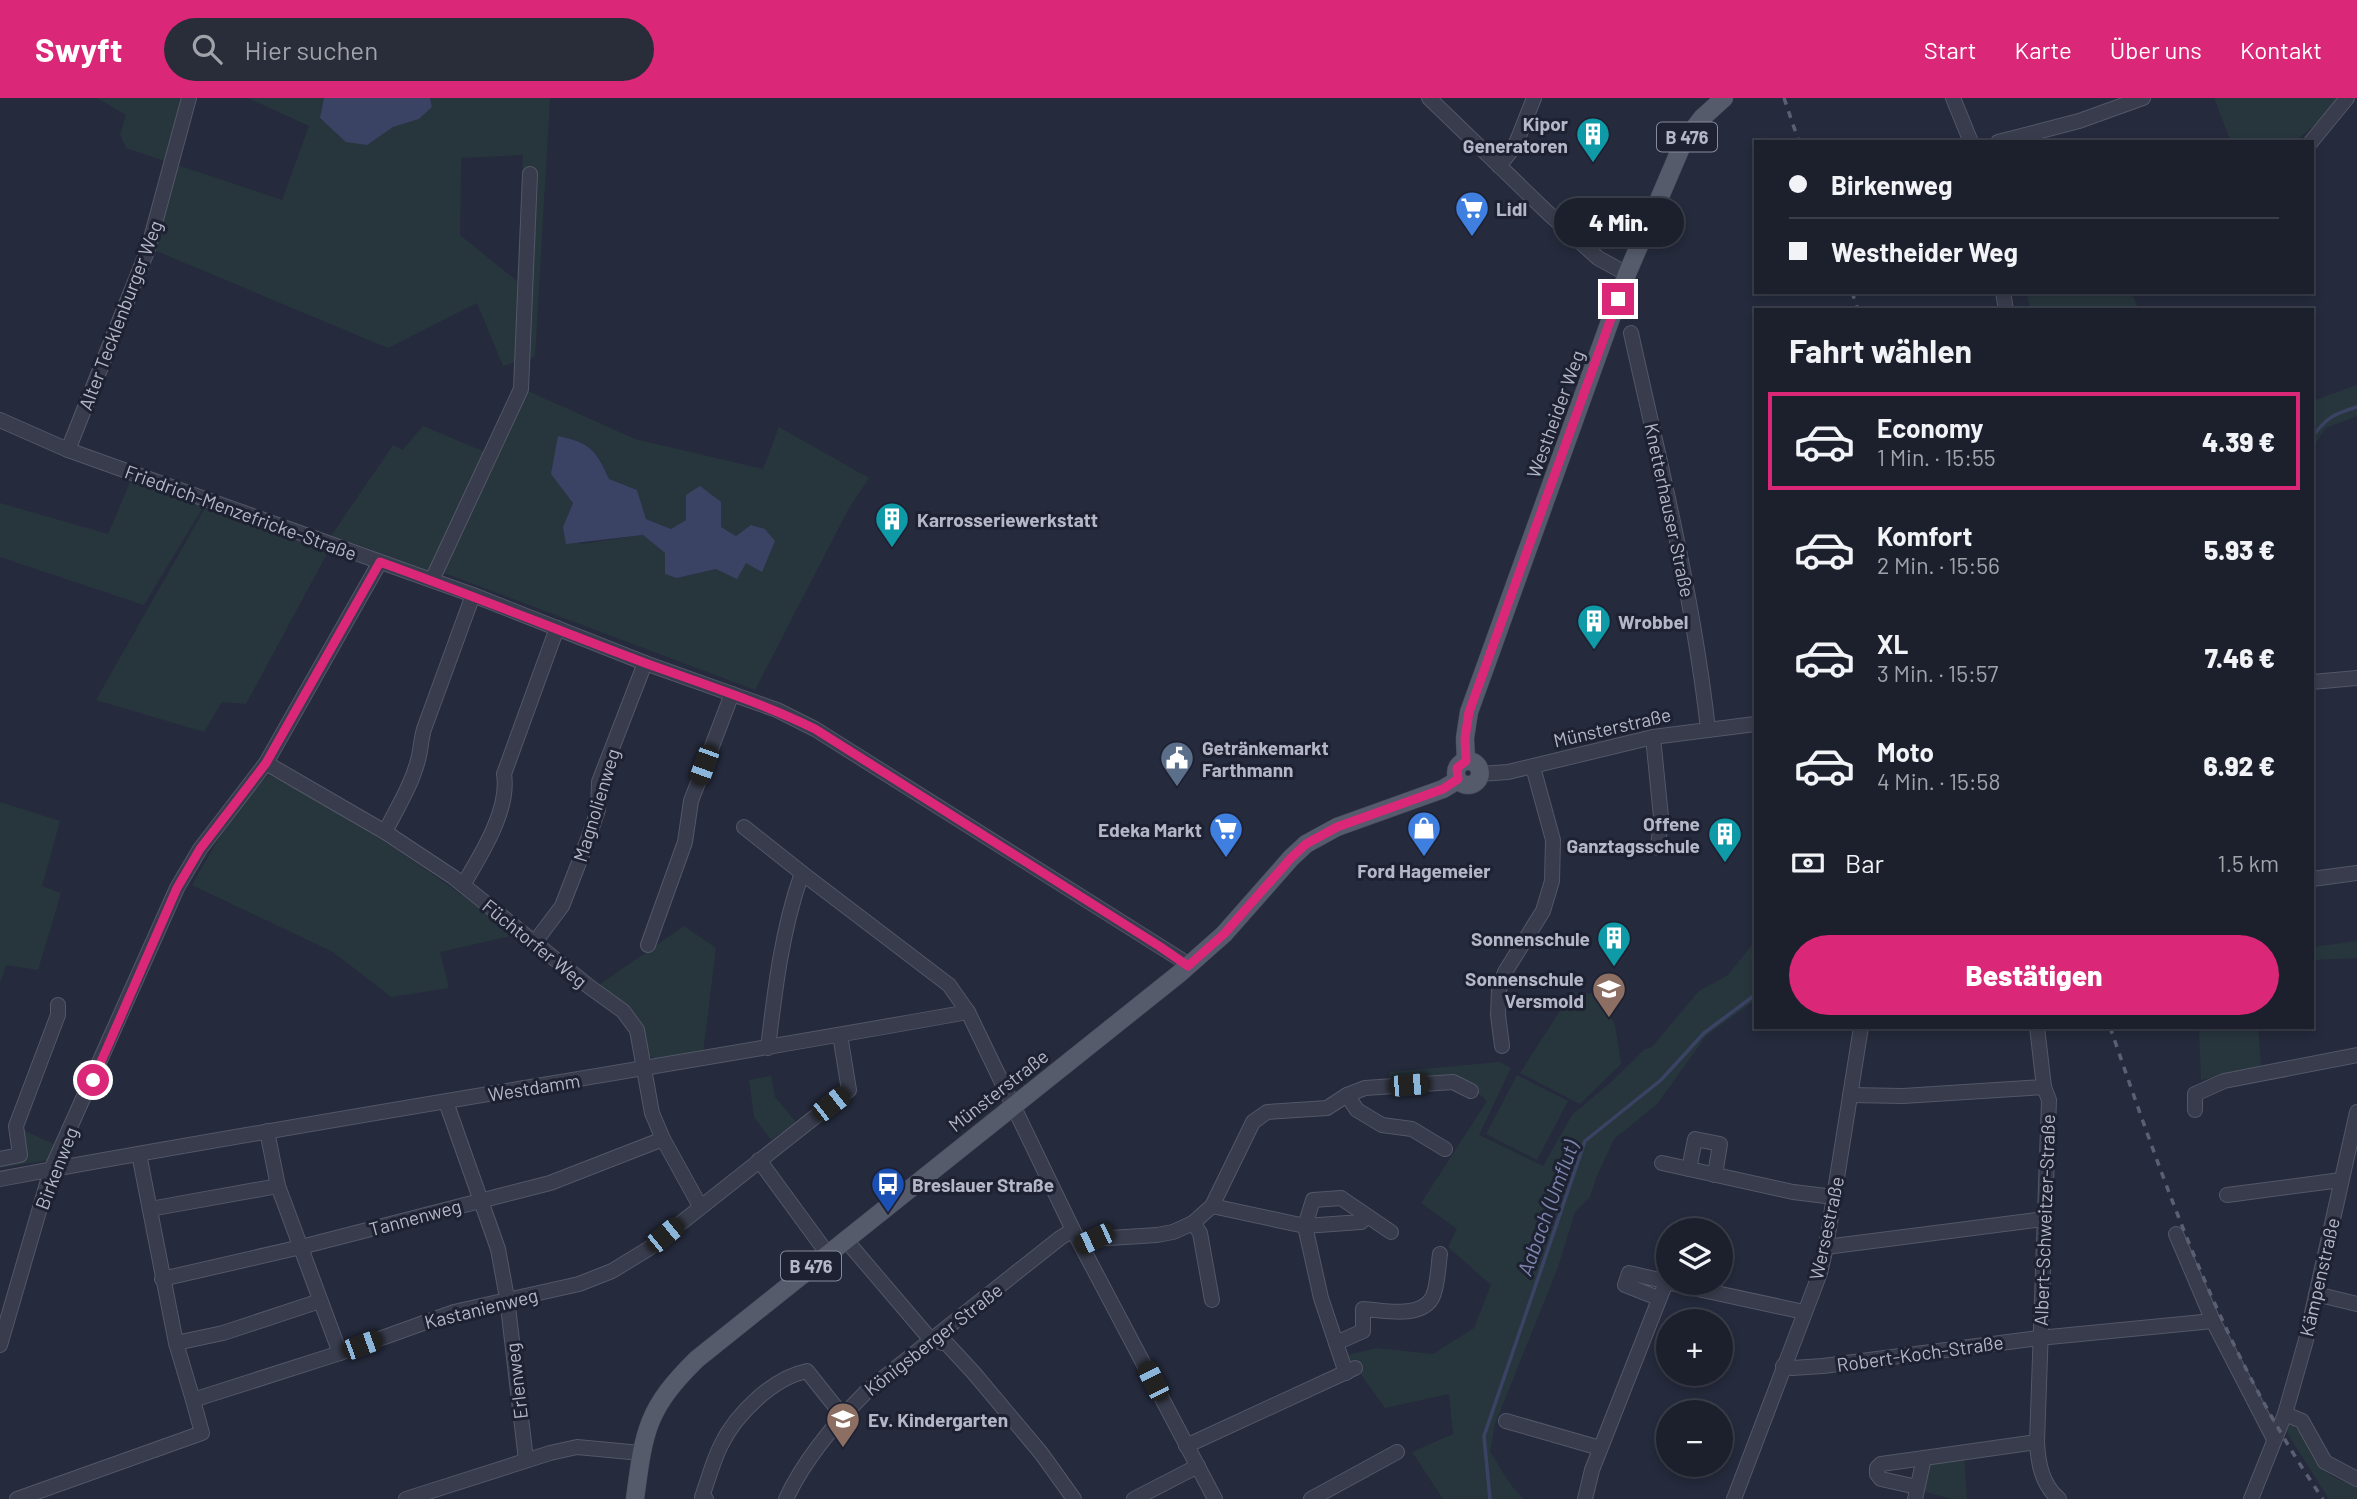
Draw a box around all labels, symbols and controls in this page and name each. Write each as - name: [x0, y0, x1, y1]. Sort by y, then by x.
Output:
- search box: [164, 18, 654, 81]
- text: Swyft: [35, 29, 122, 69]
- icon: search: [188, 30, 226, 68]
- text: Hier suchen: [244, 34, 378, 65]
- text: Start: [1924, 35, 1977, 64]
- text: Karte: [2015, 35, 2072, 64]
- text: Über uns: [2110, 35, 2202, 64]
- text: Kontakt: [2240, 35, 2322, 64]
- place label: Kipor Generatoren: [1463, 112, 1569, 157]
- building icon: Kipor Generatoren: [1574, 115, 1612, 164]
- road number: B 476: [1657, 122, 1717, 152]
- text: Birkenweg: [1831, 169, 1952, 200]
- supermarket icon: Lidl: [1453, 189, 1491, 238]
- place label: Lidl: [1496, 197, 1527, 220]
- callout: 4 Min.: [1553, 198, 1683, 246]
- text: 4 Min.: [1589, 208, 1649, 236]
- street label: Alter Tecklenburger Weg: [73, 217, 167, 413]
- text: Westheider Weg: [1831, 236, 2018, 267]
- route end: [1602, 283, 1634, 315]
- text: Fahrt wählen: [1789, 331, 1972, 369]
- street label: Westheider Weg: [1521, 347, 1589, 481]
- icon: car: [1793, 410, 1856, 473]
- text: Economy: [1877, 412, 1983, 443]
- street label: Knetterhauser Straße: [1640, 421, 1700, 599]
- text: 4.39 €: [2202, 426, 2275, 457]
- text: 1 Min. · 15:55: [1877, 443, 1996, 471]
- street label: Friedrich-Menzefricke-Straße: [122, 459, 360, 565]
- building icon: Karrosseriewerkstatt: [873, 500, 911, 549]
- place label: Karrosseriewerkstatt: [917, 508, 1098, 531]
- icon: car: [1793, 518, 1856, 581]
- text: Komfort: [1877, 520, 1972, 551]
- text: 5.93 €: [2204, 534, 2275, 565]
- text: 2 Min. · 15:56: [1877, 551, 2000, 579]
- building icon: Wrobbel: [1575, 602, 1613, 651]
- place label: Wrobbel: [1618, 610, 1688, 633]
- icon: car: [1793, 626, 1856, 689]
- text: XL: [1877, 628, 1908, 659]
- text: 7.46 €: [2205, 642, 2275, 673]
- text: 3 Min. · 15:57: [1877, 659, 1998, 687]
- street label: Münsterstraße: [1551, 702, 1673, 752]
- icon: car: [1793, 734, 1856, 797]
- place label: Getränkemarkt Farthmann: [1202, 736, 1329, 781]
- text: Moto: [1877, 736, 1934, 767]
- public building icon: Getränkemarkt Farthmann: [1158, 739, 1196, 788]
- car: [687, 742, 722, 788]
- street label: Magnolienweg: [568, 746, 624, 864]
- text: 6.92 €: [2204, 750, 2275, 781]
- text: 4 Min. · 15:58: [1877, 767, 2000, 795]
- shop icon: Ford Hagemeier: [1405, 809, 1443, 858]
- supermarket icon: Edeka Markt: [1207, 810, 1245, 859]
- place label: Offene Ganztagsschule: [1567, 812, 1700, 857]
- building icon: Offene Ganztagsschule: [1706, 815, 1744, 864]
- place label: Edeka Markt: [1098, 818, 1202, 841]
- icon: cash: [1789, 844, 1827, 882]
- text: Bar: [1845, 847, 1884, 878]
- text: 1.5 km: [2218, 849, 2279, 877]
- place label: Ford Hagemeier: [1357, 859, 1491, 882]
- street label: Füchtorfer Weg: [478, 894, 592, 992]
- building icon: Sonnenschule: [1595, 919, 1633, 968]
- place label: Sonnenschule: [1471, 927, 1590, 950]
- button: Bestätigen: [1789, 935, 2279, 1015]
- place label: Sonnenschule Versmold: [1465, 967, 1584, 1012]
- school or university icon: Sonnenschule Versmold: [1590, 970, 1628, 1019]
- street label: Münsterstraße: [944, 1044, 1052, 1136]
- route start: [77, 1064, 109, 1096]
- street label: Westdamm: [486, 1068, 582, 1106]
- car: [1388, 1073, 1431, 1097]
- car: [808, 1083, 855, 1125]
- street label: Albert-Schweitzer-Straße: [2029, 1114, 2059, 1326]
- street label: Birkenweg: [30, 1123, 82, 1213]
- water label: Aabach (Umflut): [1511, 1136, 1583, 1279]
- bus stop icon: Breslauer Straße: [869, 1165, 907, 1214]
- place label: Breslauer Straße: [912, 1173, 1054, 1196]
- street label: Wersestraße: [1804, 1174, 1848, 1282]
- street label: Tannenweg: [366, 1194, 464, 1240]
- car: [643, 1214, 688, 1256]
- street label: Kämpenstraße: [2294, 1215, 2344, 1339]
- map controls: [1656, 1218, 1733, 1477]
- button: layers: [1656, 1218, 1733, 1295]
- car: [1071, 1221, 1118, 1257]
- road number: B 476: [781, 1252, 841, 1280]
- street label: Königsberger Straße: [859, 1278, 1007, 1400]
- street label: Kastanienweg: [422, 1283, 540, 1333]
- button: +: [1656, 1309, 1733, 1386]
- car: [339, 1328, 386, 1362]
- street label: Robert-Koch-Straße: [1835, 1330, 2005, 1376]
- street label: Erlenweg: [500, 1342, 532, 1420]
- car: [1135, 1358, 1172, 1404]
- school or university icon: Ev. Kindergarten: [824, 1400, 862, 1449]
- button: −: [1656, 1400, 1733, 1477]
- place label: Ev. Kindergarten: [868, 1408, 1008, 1431]

